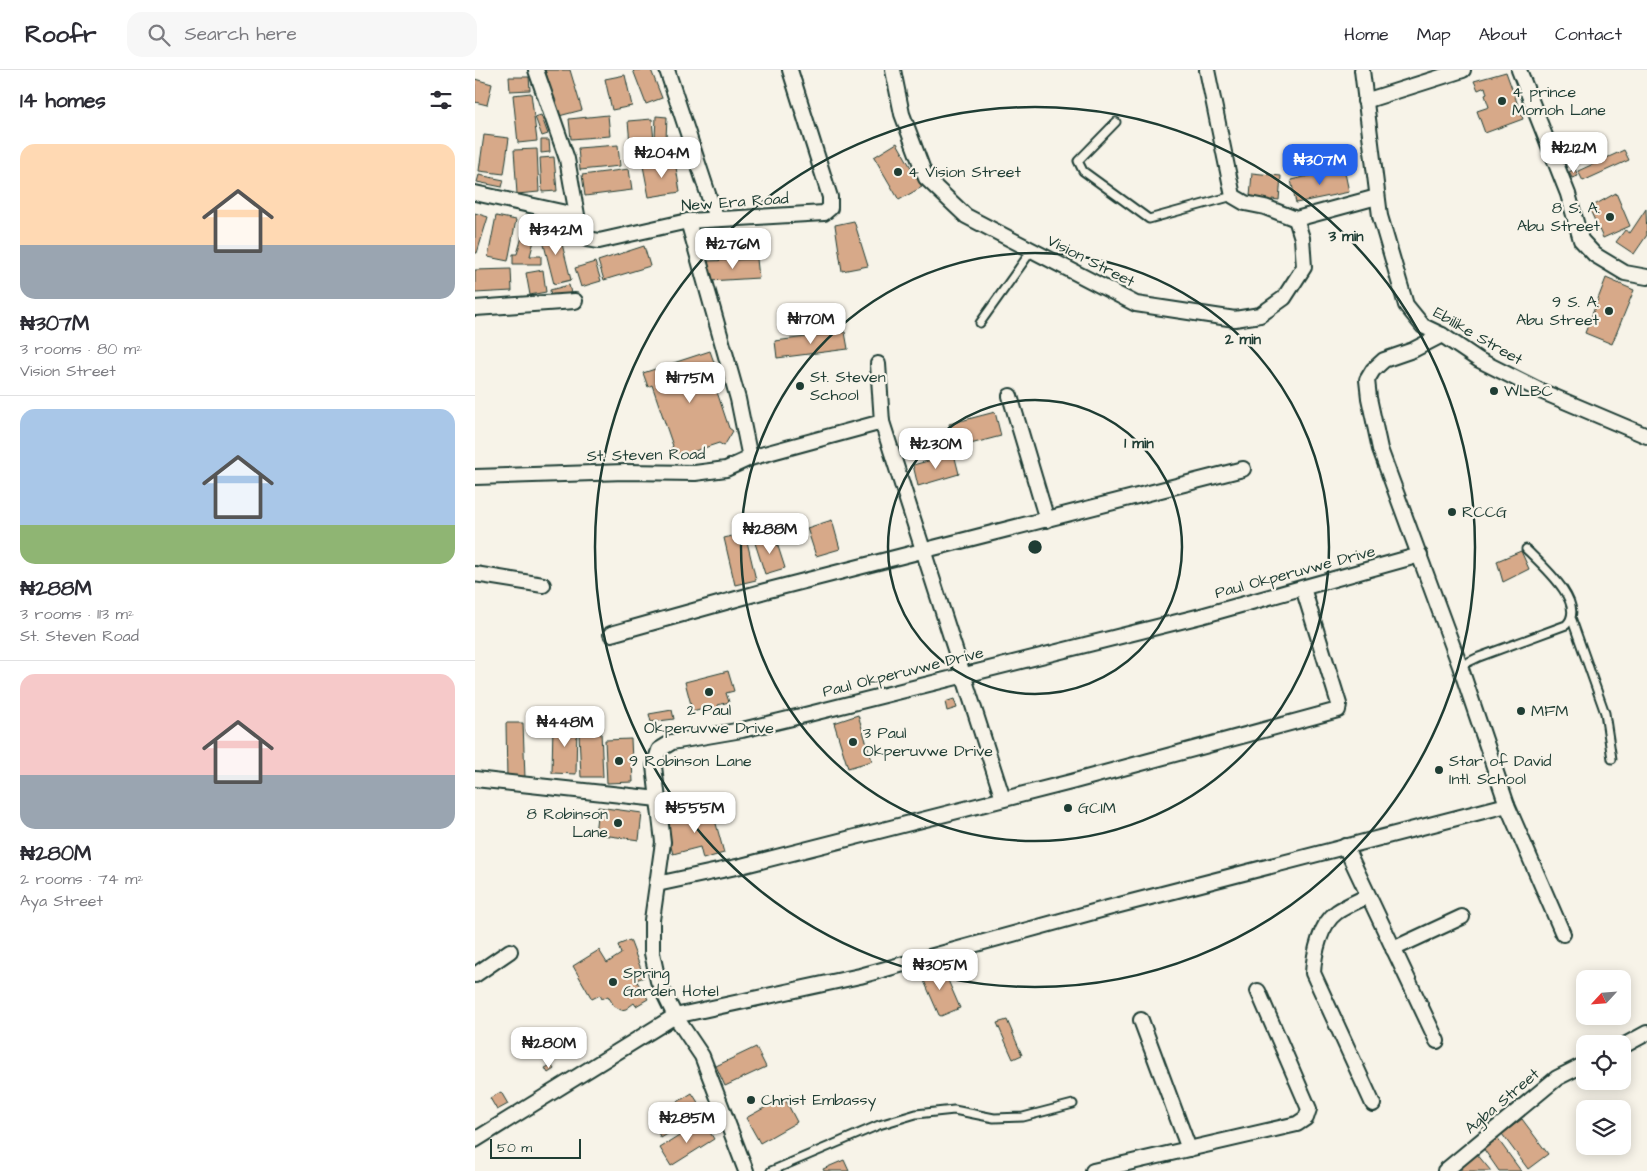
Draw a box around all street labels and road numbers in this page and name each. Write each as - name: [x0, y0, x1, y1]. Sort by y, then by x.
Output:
- street label: New Era Road: [681, 187, 789, 217]
- street label: Vision Street: [1043, 229, 1139, 293]
- street label: Ebilike Street: [1429, 301, 1527, 371]
- street label: St. Steven Road: [586, 443, 706, 467]
- street label: Paul Okperuvwe Drive: [1212, 540, 1378, 604]
- street label: Paul Okperuvwe Drive: [820, 641, 986, 703]
- street label: Agba Street: [1460, 1063, 1545, 1140]

